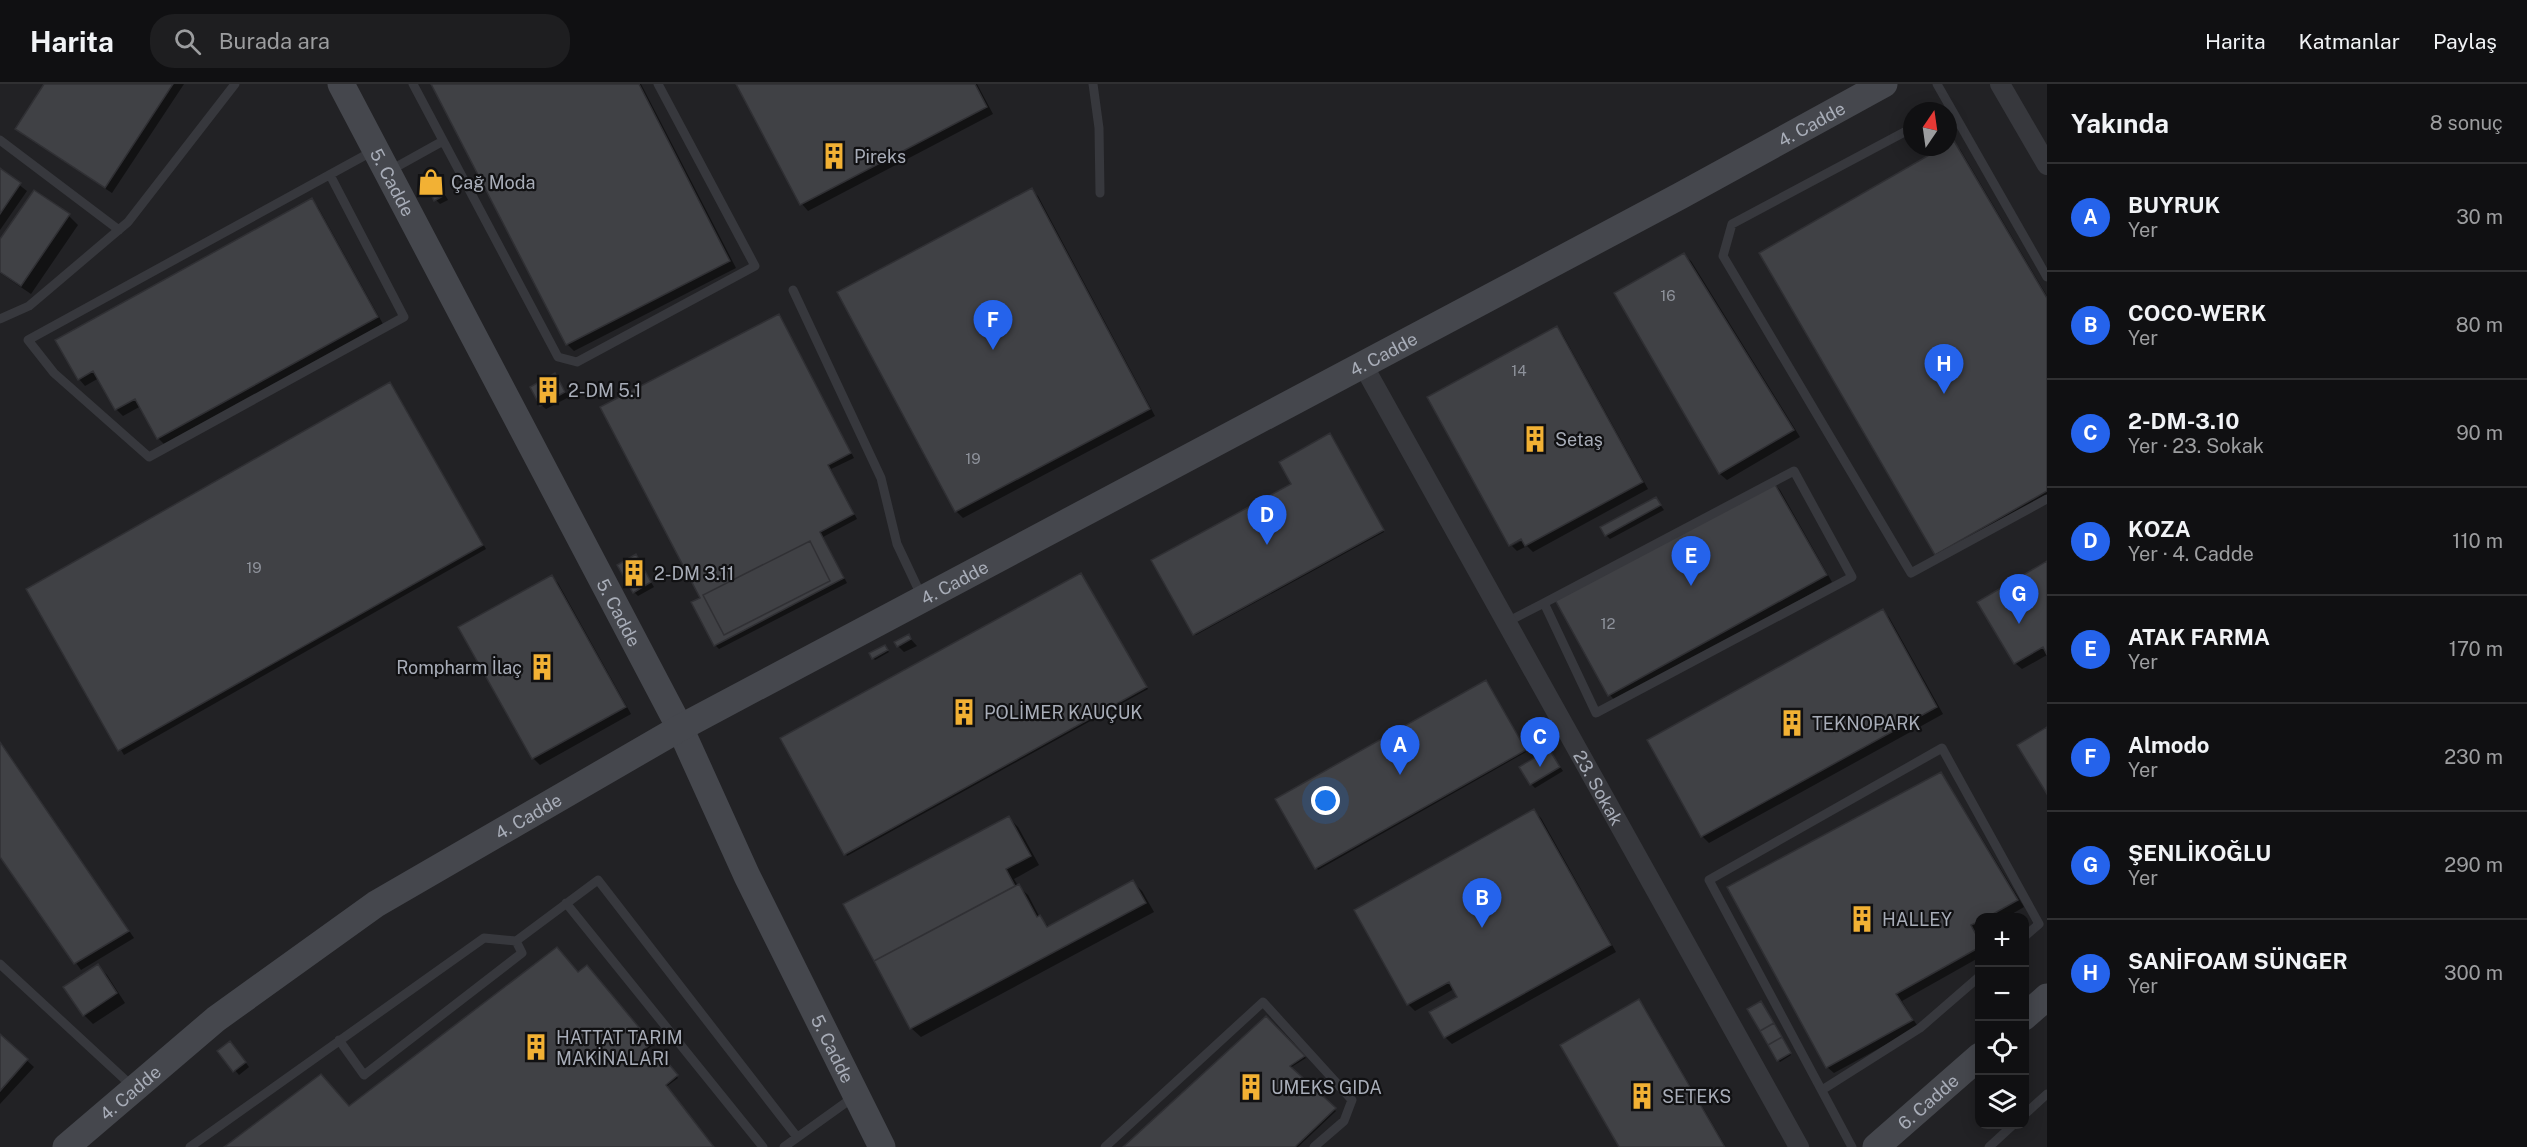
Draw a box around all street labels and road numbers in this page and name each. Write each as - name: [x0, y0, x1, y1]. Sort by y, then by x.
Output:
- street label: 4. Cadde: [1774, 97, 1849, 151]
- street label: 5. Cadde: [366, 145, 419, 220]
- street label: 4. Cadde: [1346, 327, 1421, 380]
- street label: 4. Cadde: [917, 556, 992, 609]
- street label: 5. Cadde: [593, 575, 646, 650]
- street label: 23. Sokak: [1569, 747, 1628, 829]
- street label: 4. Cadde: [491, 788, 565, 843]
- street label: 5. Cadde: [807, 1011, 859, 1086]
- street label: 4. Cadde: [95, 1061, 165, 1124]
- street label: 6. Cadde: [1893, 1069, 1962, 1134]

